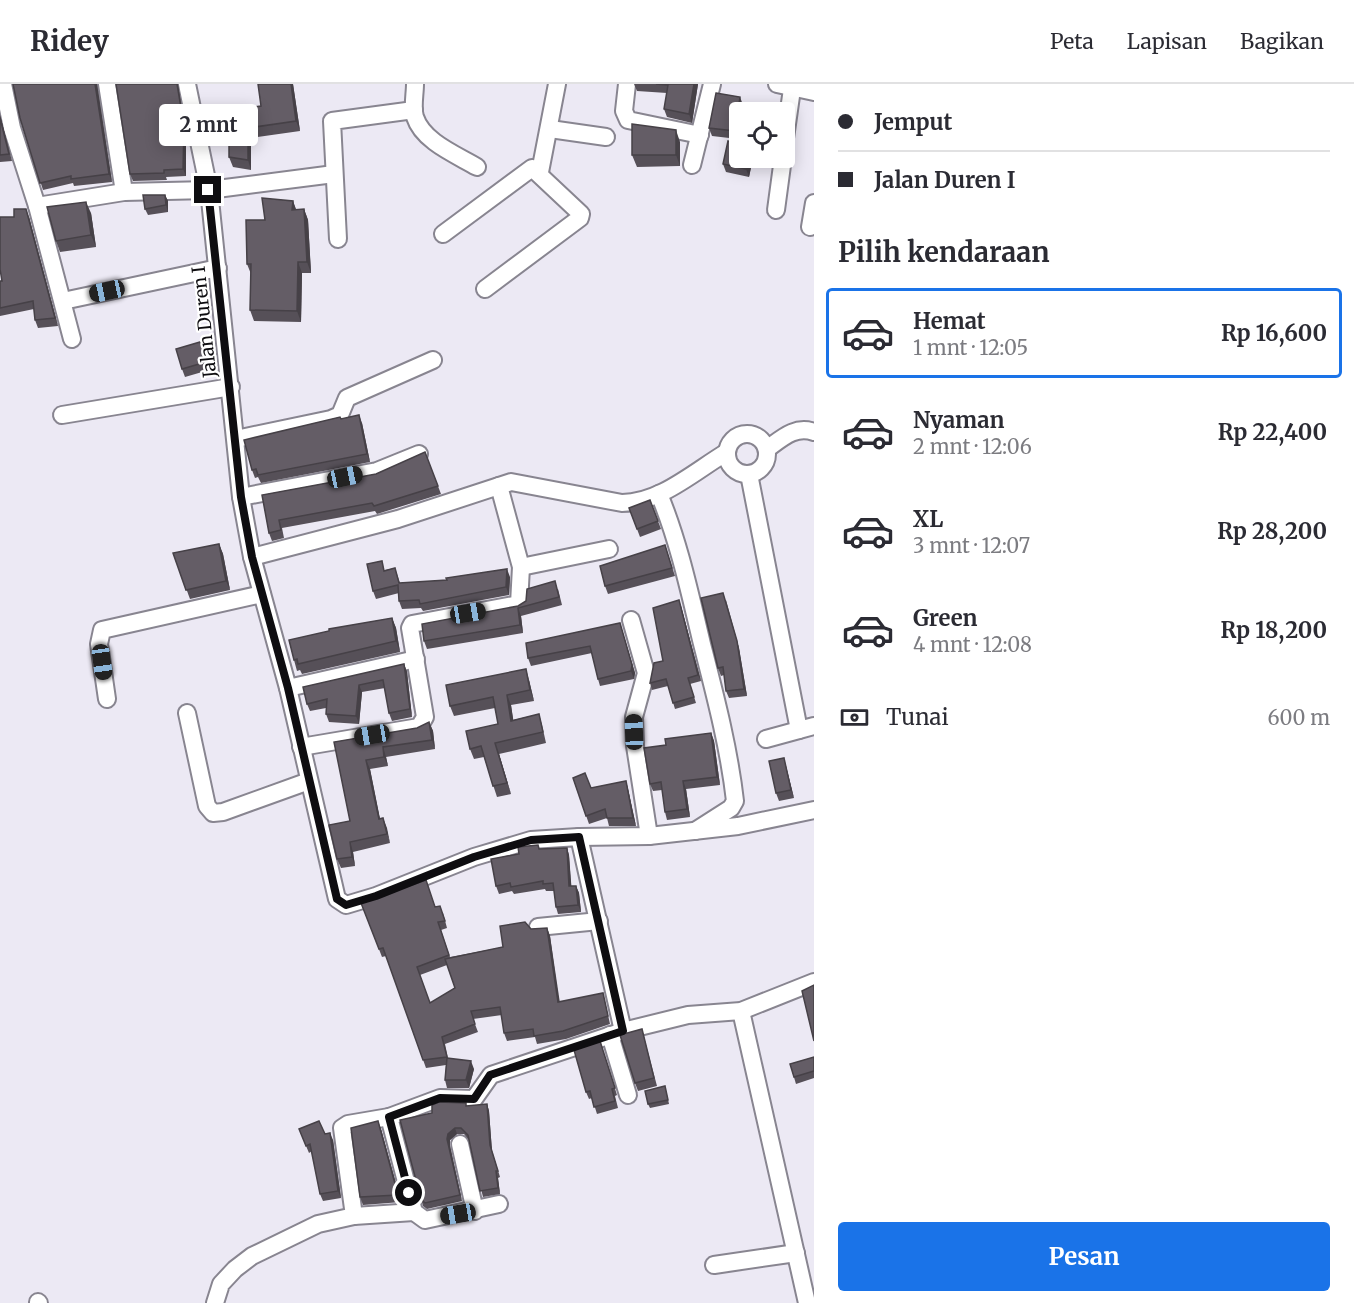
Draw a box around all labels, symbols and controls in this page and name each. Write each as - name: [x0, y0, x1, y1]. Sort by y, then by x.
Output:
- text: Ridey: [30, 23, 109, 59]
- text: Peta: [1050, 28, 1094, 55]
- text: Lapisan: [1127, 28, 1207, 55]
- text: Bagikan: [1240, 28, 1324, 55]
- map controls: [729, 102, 795, 168]
- button: locate: [729, 102, 795, 168]
- callout: 2 mnt: [158, 103, 258, 145]
- text: Jemput: [874, 108, 952, 136]
- text: 2 mnt: [179, 112, 238, 137]
- text: Jalan Duren I: [874, 166, 1015, 194]
- route end: [194, 176, 221, 203]
- text: Pilih kendaraan: [838, 235, 1050, 269]
- street label: Jalan Duren I: [187, 265, 221, 380]
- car: [88, 278, 126, 304]
- icon: car: [841, 306, 895, 360]
- text: Hemat: [913, 307, 986, 335]
- text: Rp 16,600: [1221, 319, 1327, 347]
- text: 1 mnt · 12:05: [913, 335, 1028, 360]
- icon: car: [841, 405, 895, 459]
- text: Nyaman: [913, 406, 1004, 434]
- text: Rp 22,400: [1218, 418, 1327, 446]
- text: 2 mnt · 12:06: [913, 434, 1032, 459]
- car: [326, 464, 364, 490]
- icon: car: [841, 504, 895, 558]
- text: XL: [913, 505, 943, 533]
- text: Rp 28,200: [1217, 517, 1327, 545]
- text: 3 mnt · 12:07: [913, 533, 1030, 558]
- car: [449, 601, 487, 625]
- icon: car: [841, 603, 895, 657]
- text: Green: [913, 604, 977, 632]
- text: Rp 18,200: [1220, 616, 1327, 644]
- text: 4 mnt · 12:08: [913, 632, 1032, 657]
- car: [91, 643, 113, 681]
- icon: cash: [838, 701, 871, 734]
- text: Tunai: [886, 703, 949, 731]
- text: 600 m: [1267, 705, 1330, 730]
- car: [624, 714, 644, 750]
- car: [353, 723, 391, 747]
- route start: [395, 1179, 422, 1206]
- car: [439, 1202, 477, 1226]
- button: Pesan: [838, 1222, 1330, 1291]

